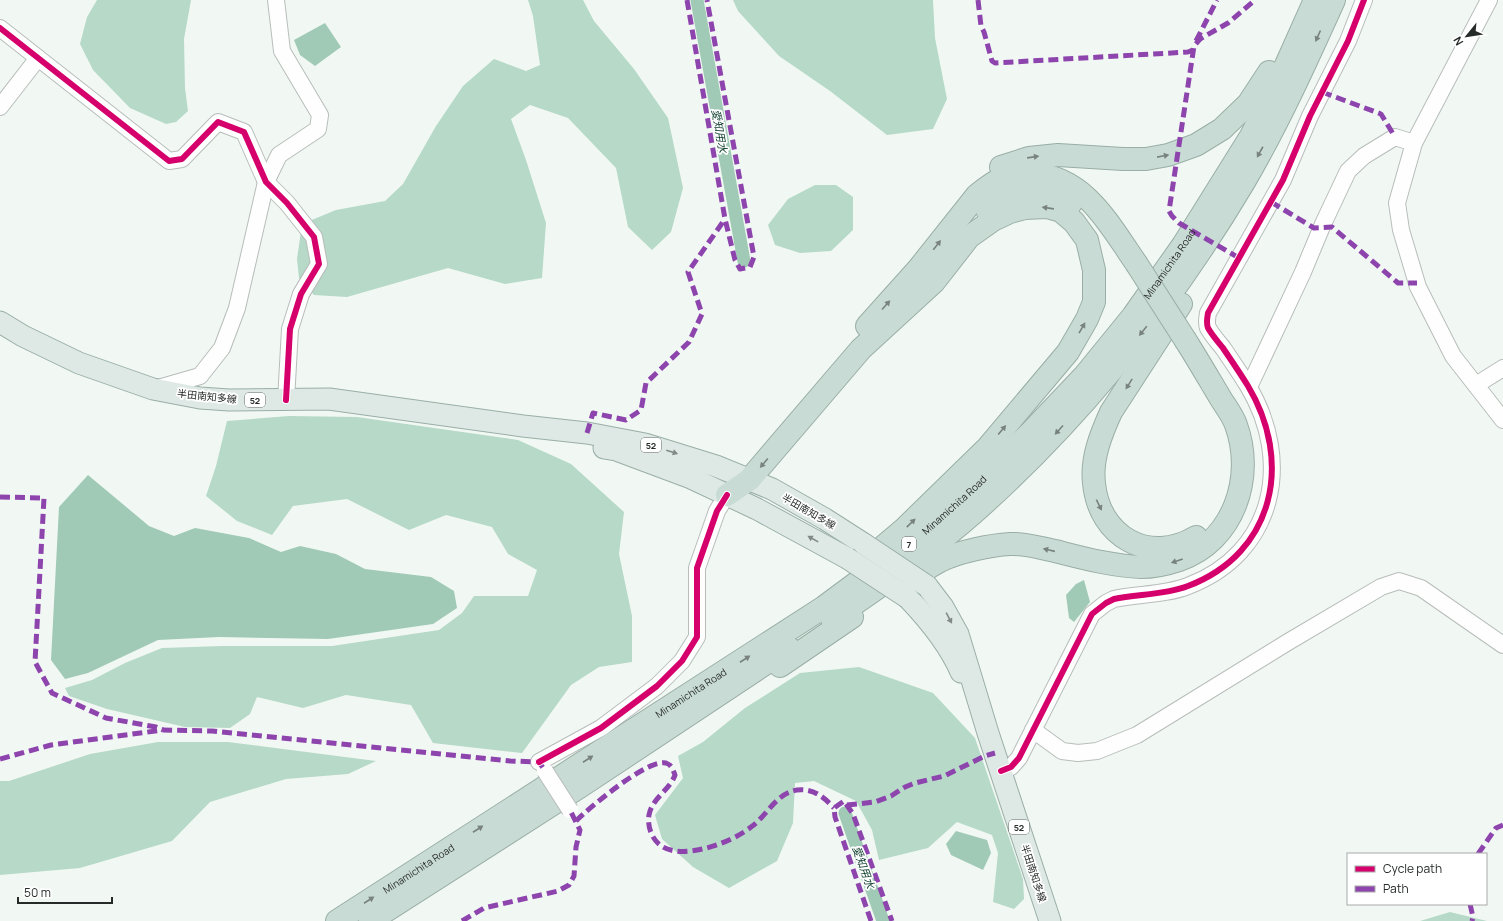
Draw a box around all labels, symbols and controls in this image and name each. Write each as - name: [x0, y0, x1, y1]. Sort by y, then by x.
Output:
- north arrow: [1447, 16, 1487, 56]
- one-way arrow: [1315, 30, 1321, 41]
- text: N: [1449, 34, 1466, 48]
- water label: 愛知用水: [709, 108, 731, 155]
- one-way arrow: [1257, 146, 1264, 158]
- one-way arrow: [1157, 152, 1169, 158]
- one-way arrow: [1027, 154, 1040, 160]
- one-way arrow: [1042, 205, 1054, 211]
- street label: Minamichita Road: [1140, 226, 1198, 302]
- one-way arrow: [933, 239, 941, 250]
- one-way arrow: [881, 300, 890, 310]
- one-way arrow: [1078, 322, 1085, 334]
- one-way arrow: [1138, 325, 1147, 336]
- one-way arrow: [1125, 379, 1133, 390]
- street label: 半田南知多線: [176, 386, 238, 406]
- road number: 52: [245, 393, 265, 407]
- one-way arrow: [998, 425, 1007, 436]
- one-way arrow: [1054, 425, 1063, 435]
- road number: 52: [641, 438, 661, 452]
- one-way arrow: [666, 449, 678, 455]
- one-way arrow: [760, 458, 769, 467]
- street label: Minamichita Road: [919, 472, 989, 538]
- street label: 半田南知多線: [780, 490, 838, 532]
- one-way arrow: [1096, 500, 1102, 511]
- one-way arrow: [906, 518, 916, 528]
- one-way arrow: [807, 536, 819, 543]
- road number: 7: [902, 537, 916, 551]
- one-way arrow: [1043, 547, 1055, 553]
- one-way arrow: [1170, 558, 1182, 564]
- one-way arrow: [946, 612, 952, 623]
- one-way arrow: [740, 655, 750, 663]
- street label: Minamichita Road: [652, 665, 729, 721]
- one-way arrow: [583, 755, 593, 763]
- road number: 52: [1009, 820, 1029, 834]
- one-way arrow: [473, 825, 484, 833]
- street label: Minamichita Road: [380, 840, 457, 897]
- street label: 半田南知多線: [1018, 842, 1050, 904]
- water label: 愛知用水: [849, 844, 879, 891]
- legend: [1347, 853, 1487, 905]
- text: Cycle path: [1383, 860, 1442, 877]
- scale bar: [18, 879, 112, 905]
- text: Path: [1383, 880, 1409, 897]
- text: 50 m: [24, 884, 51, 901]
- one-way arrow: [363, 896, 375, 903]

